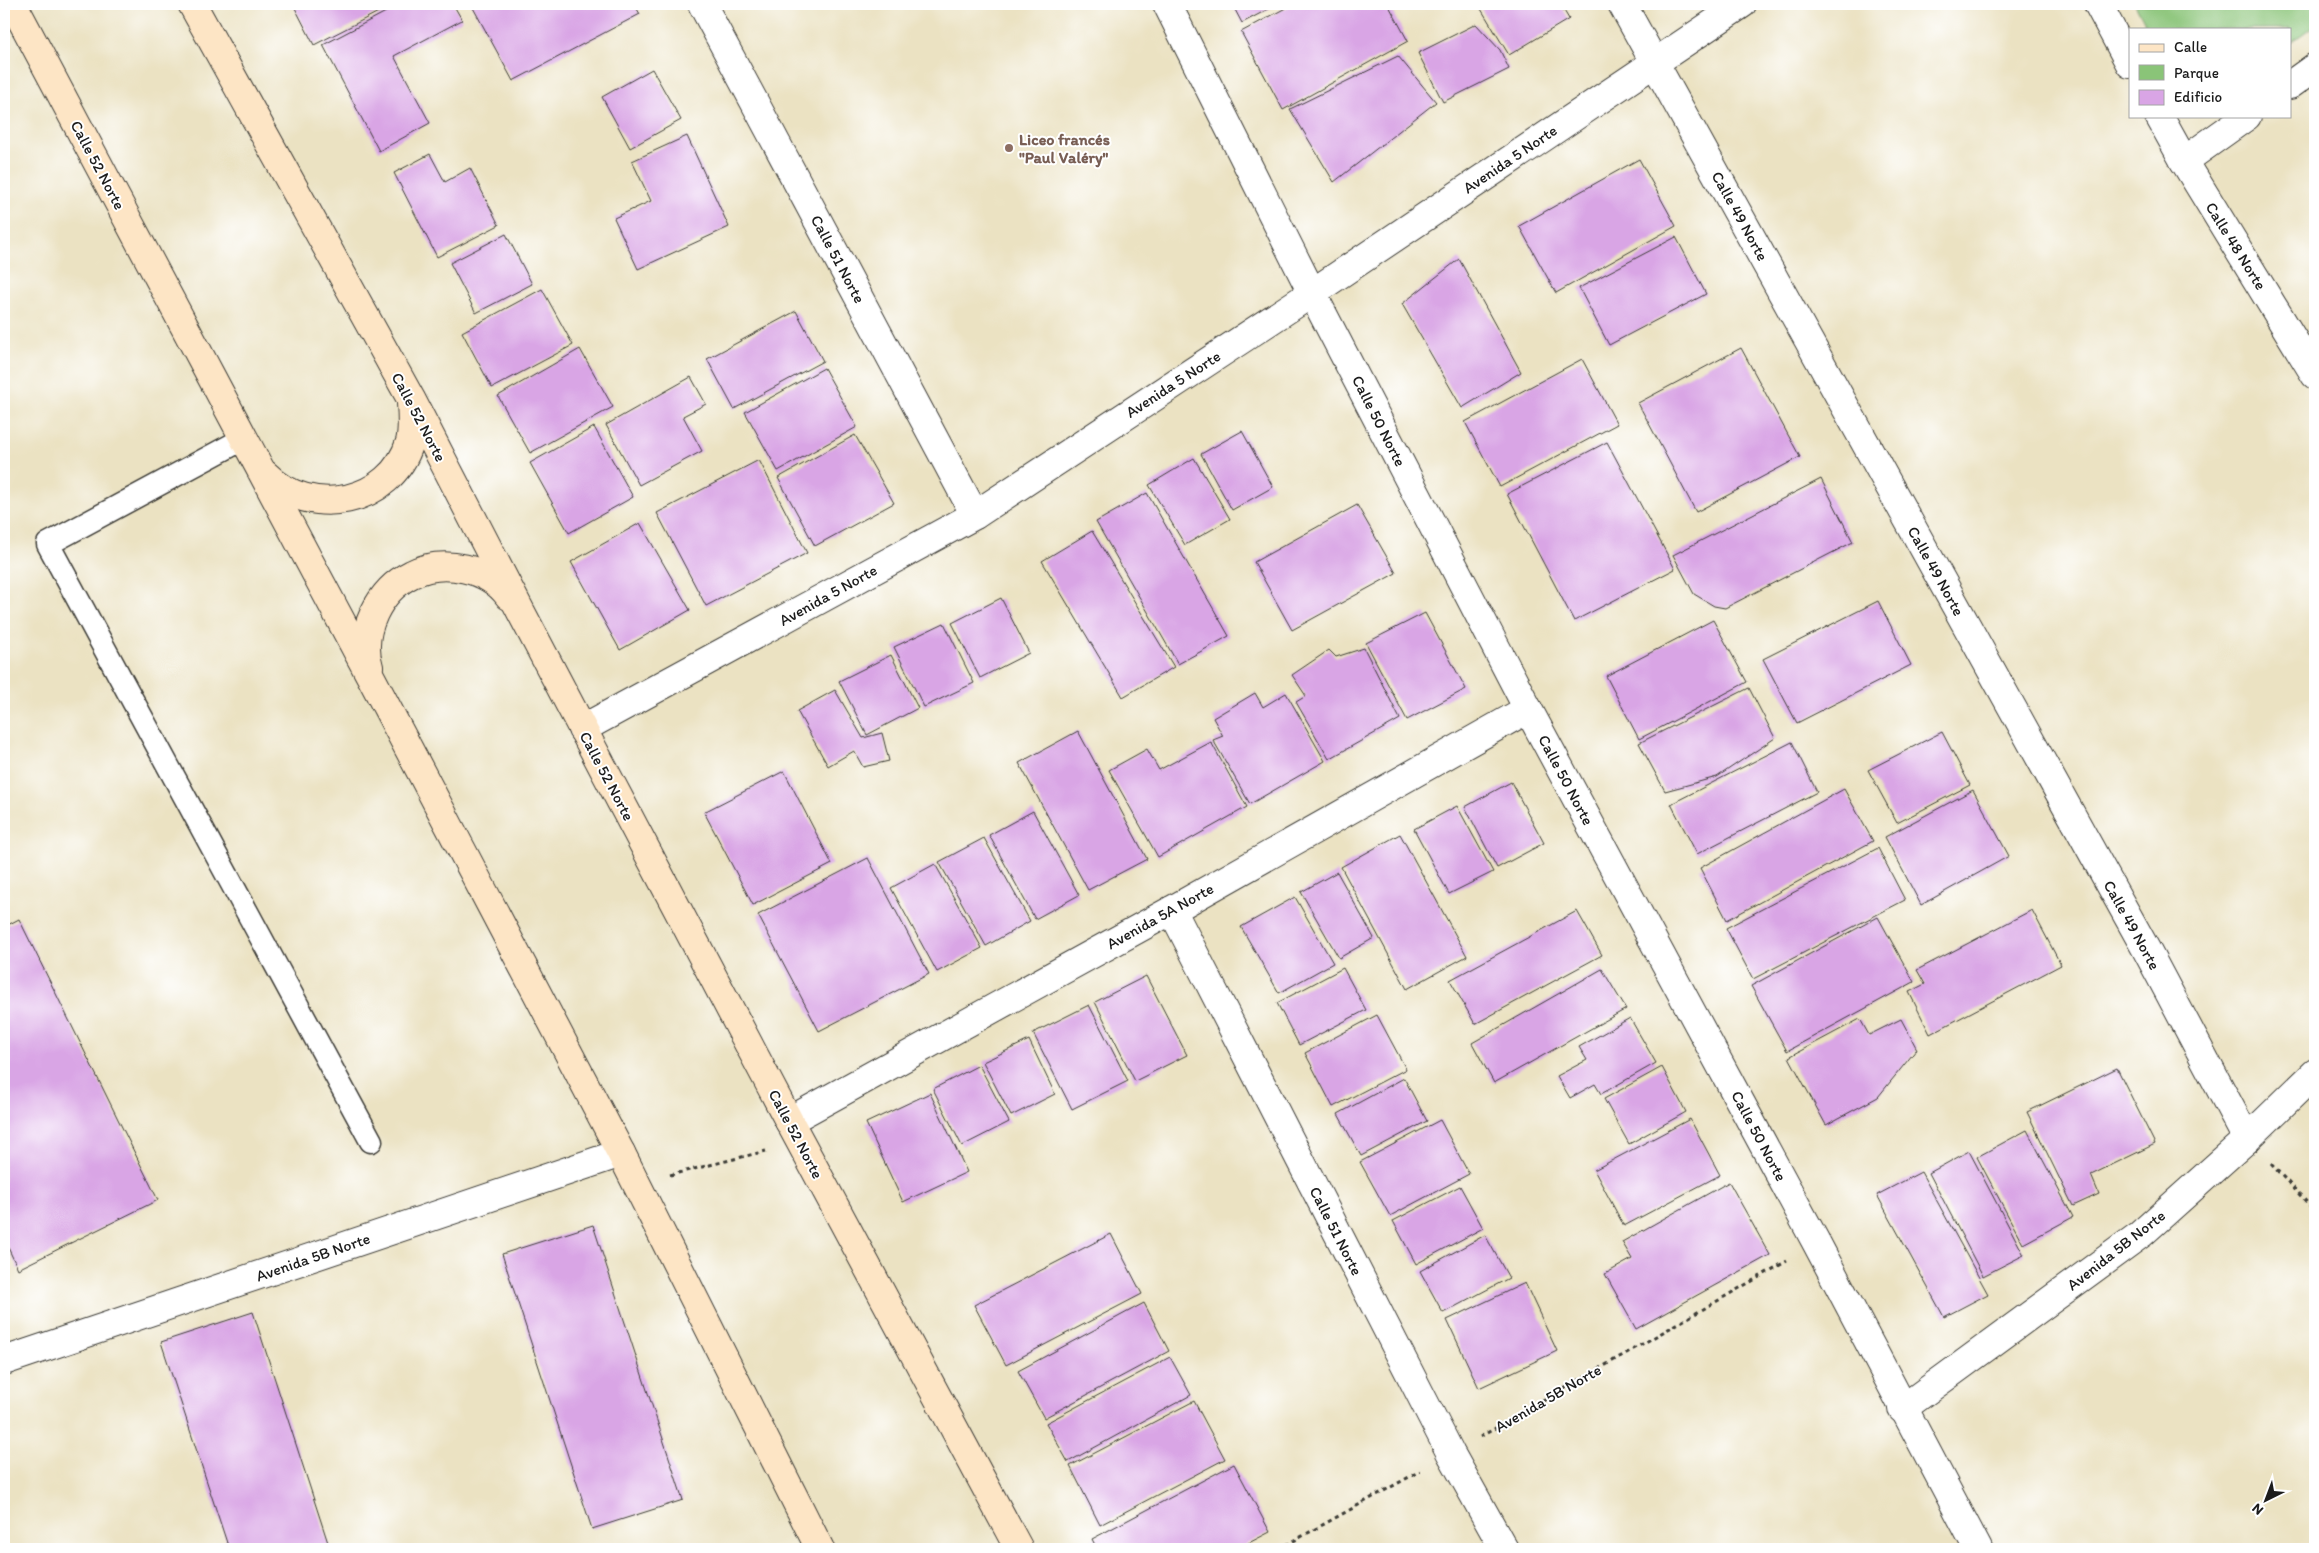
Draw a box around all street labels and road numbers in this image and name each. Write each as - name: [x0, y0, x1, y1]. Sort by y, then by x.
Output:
- street label: Calle 52 Norte: [67, 117, 129, 213]
- street label: Avenida 5 Norte: [1459, 121, 1561, 197]
- street label: Calle 49 Norte: [1708, 168, 1772, 264]
- street label: Calle 48 Norte: [2202, 199, 2270, 293]
- street label: Calle 51 Norte: [807, 212, 869, 306]
- street label: Avenida 5 Norte: [1122, 346, 1224, 422]
- street label: Calle 52 Norte: [388, 369, 450, 465]
- street label: Calle 50 Norte: [1348, 372, 1410, 470]
- street label: Calle 49 Norte: [1904, 523, 1968, 619]
- street label: Avenida 5 Norte: [776, 560, 880, 630]
- street label: Calle 52 Norte: [576, 728, 638, 824]
- street label: Calle 50 Norte: [1534, 732, 1598, 828]
- street label: Calle 49 Norte: [2100, 877, 2164, 973]
- street label: Avenida 5A Norte: [1103, 879, 1217, 953]
- street label: Calle 52 Norte: [765, 1086, 827, 1182]
- street label: Calle 50 Norte: [1727, 1088, 1791, 1184]
- street label: Calle 51 Norte: [1305, 1183, 1367, 1279]
- street label: Avenida 5B Norte: [2063, 1206, 2169, 1294]
- street label: Avenida 5B Norte: [253, 1229, 373, 1285]
- street label: Avenida 5B Norte: [1491, 1360, 1605, 1436]

